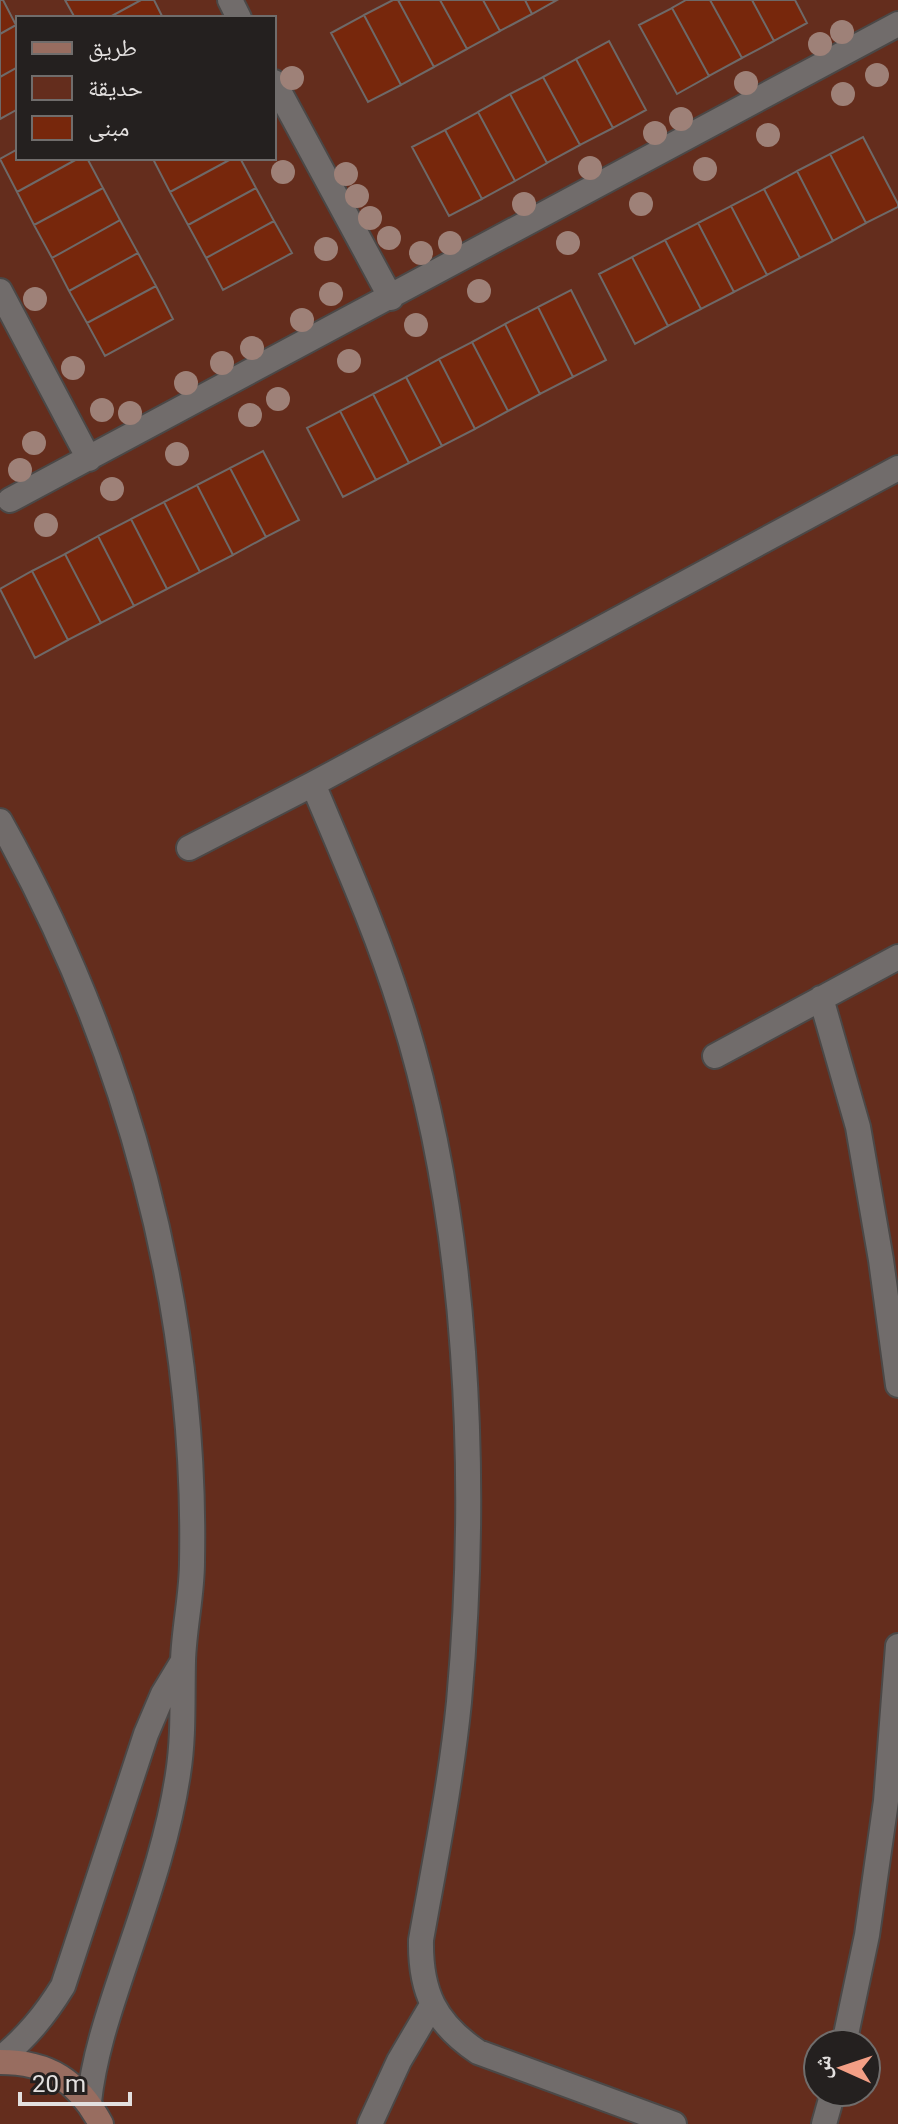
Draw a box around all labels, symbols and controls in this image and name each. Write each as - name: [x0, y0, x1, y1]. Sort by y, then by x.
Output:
- legend: [16, 16, 276, 160]
- text: طريق: [88, 34, 137, 62]
- text: حديقة: [88, 74, 143, 102]
- text: مبنى: [88, 114, 129, 142]
- north arrow: [802, 2028, 882, 2108]
- text: ش: [809, 2055, 837, 2079]
- scale bar: [20, 2056, 130, 2106]
- text: 20 m: [32, 2070, 86, 2098]

